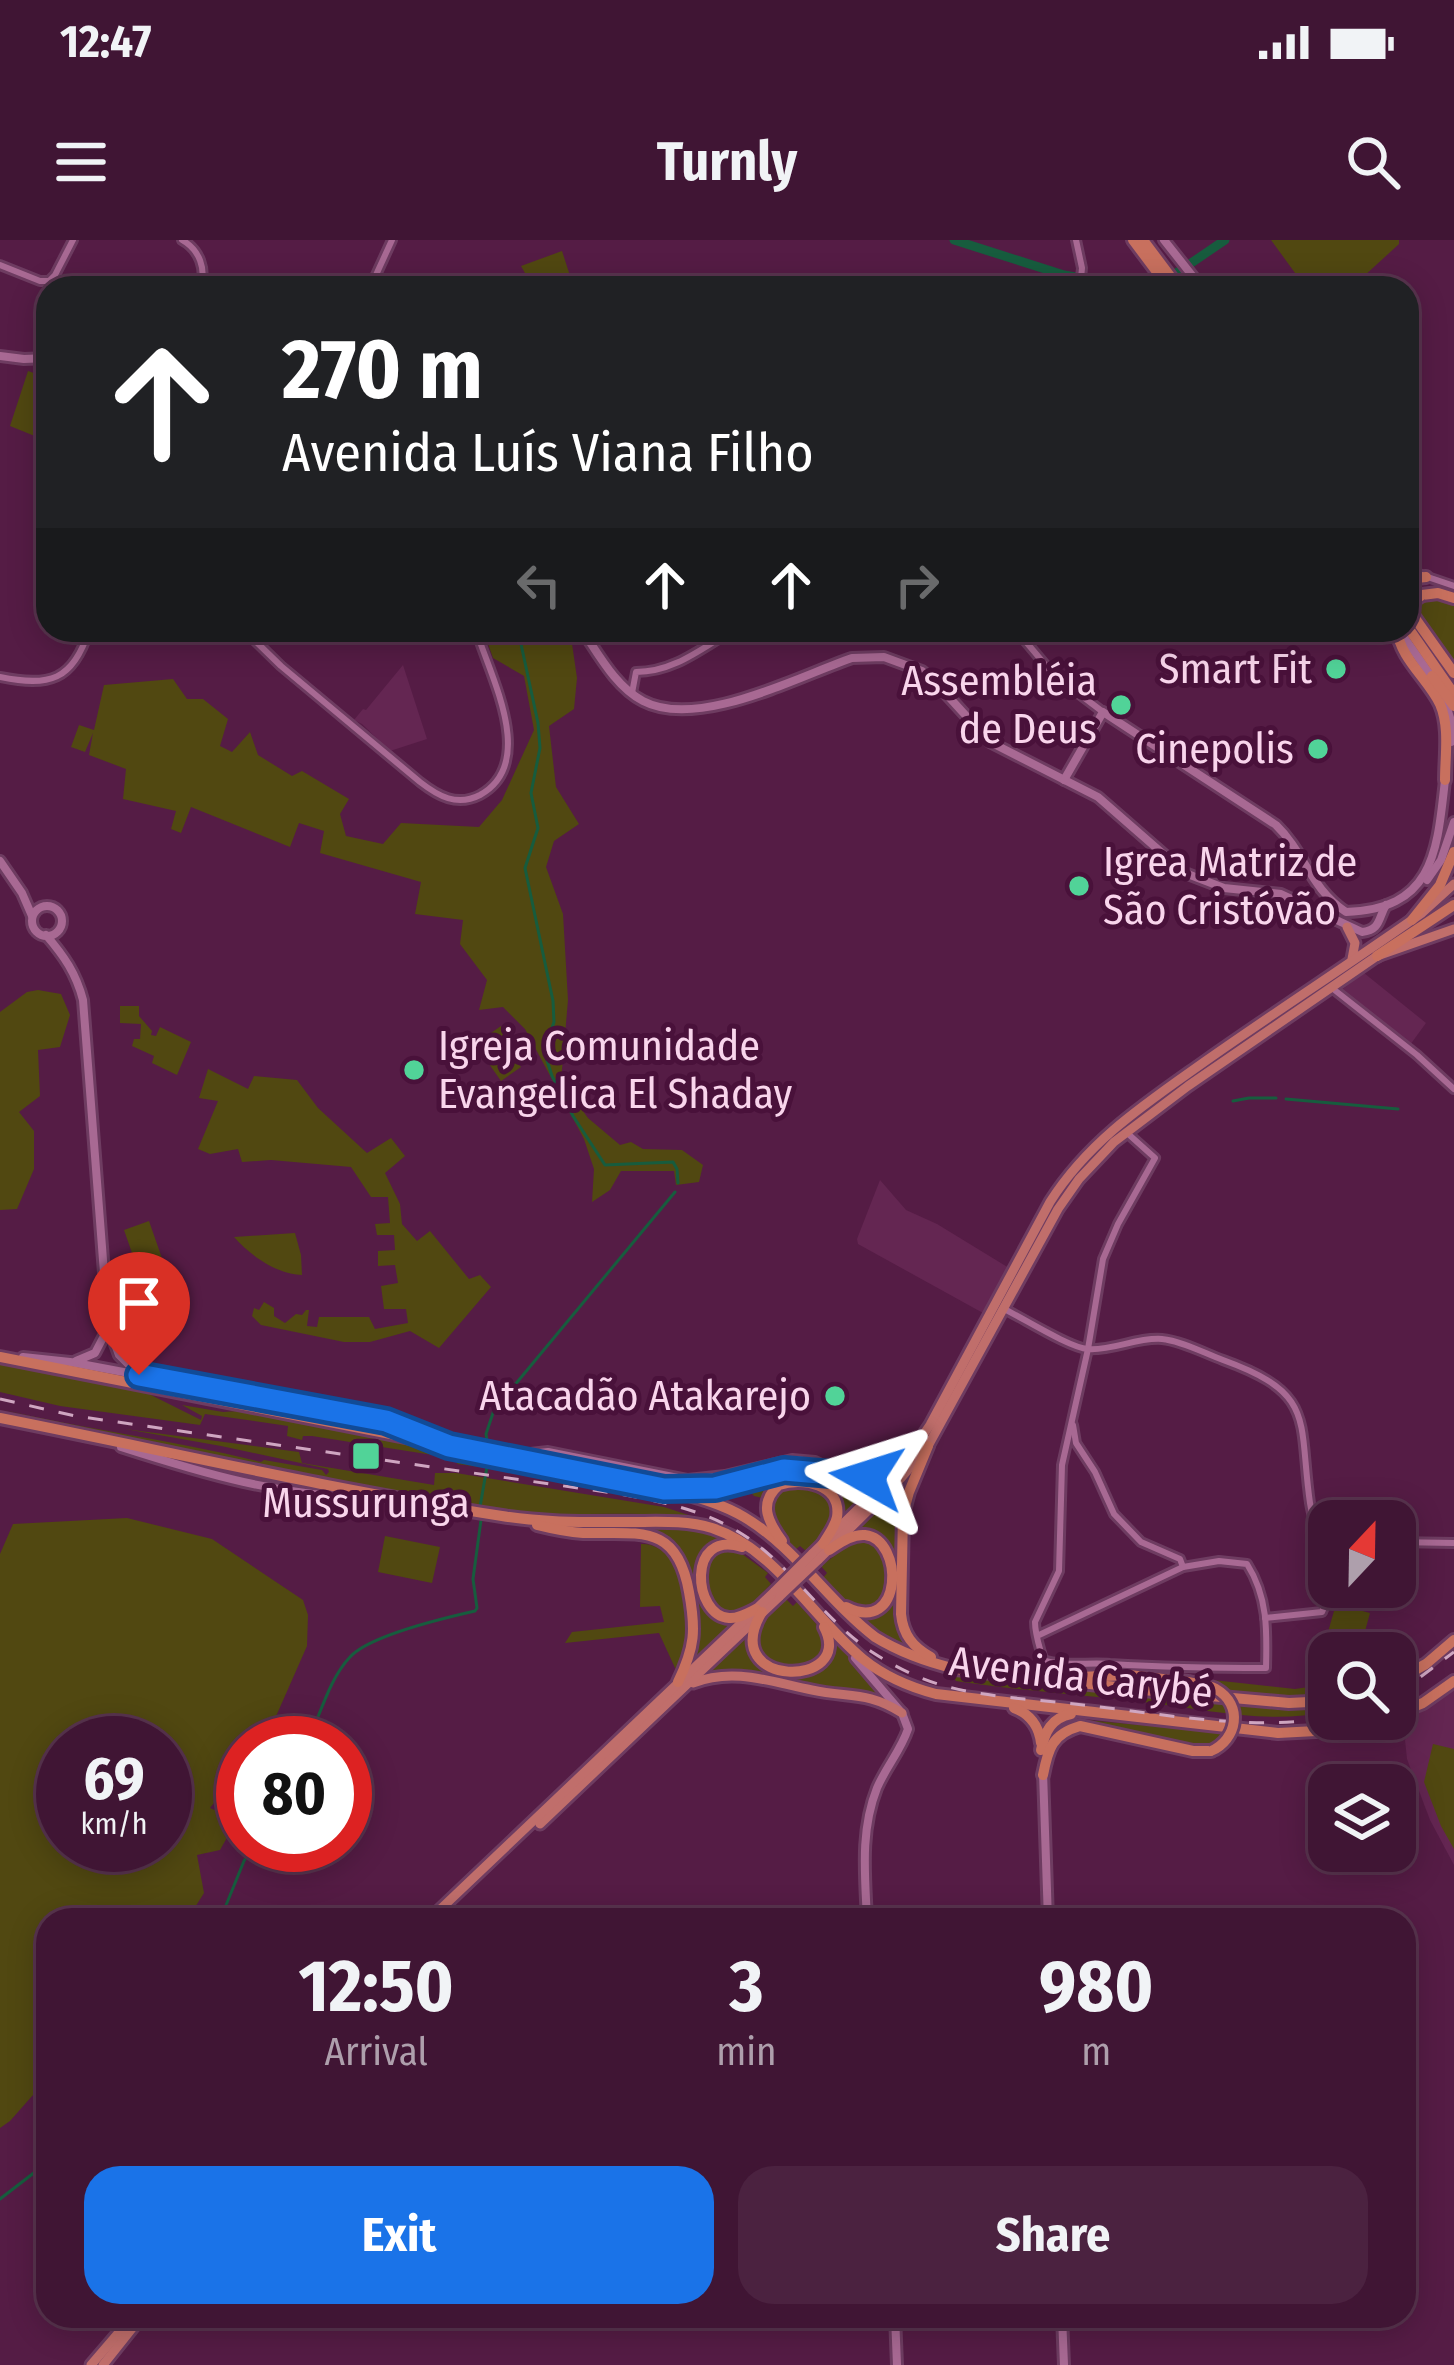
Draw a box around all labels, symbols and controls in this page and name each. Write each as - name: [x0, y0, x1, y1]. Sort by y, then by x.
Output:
- text: 12:47: [60, 15, 151, 69]
- icon: menu: [48, 129, 114, 195]
- icon: search: [1340, 129, 1406, 195]
- text: Turnly: [657, 130, 797, 194]
- text: 270 m: [282, 319, 483, 420]
- icon: ahead: [84, 324, 240, 480]
- text: Avenida Luís Viana Filho: [282, 421, 814, 485]
- icon: left: [506, 552, 572, 618]
- icon: ahead: [632, 552, 698, 618]
- icon: ahead: [758, 552, 824, 618]
- icon: right: [884, 552, 950, 618]
- place label: Smart Fit: [1159, 644, 1312, 694]
- place label: Assembléia de Deus: [901, 656, 1097, 754]
- marker: Smart Fit: [1323, 656, 1349, 682]
- marker: Assembléia de Deus: [1108, 692, 1134, 718]
- place label: Cinepolis: [1135, 724, 1294, 774]
- marker: Cinepolis: [1305, 736, 1331, 762]
- place label: Igrea Matriz de São Cristóvão: [1103, 837, 1357, 935]
- marker: Igrea Matriz de São Cristóvão: [1066, 873, 1092, 899]
- place label: Igreja Comunidade Evangelica El Shaday: [438, 1021, 793, 1119]
- marker: Igreja Comunidade Evangelica El Shaday: [401, 1057, 427, 1083]
- pin: [88, 1252, 190, 1375]
- icon: arrive: [106, 1270, 172, 1336]
- place label: Atacadão Atakarejo: [479, 1371, 811, 1421]
- marker: Atacadão Atakarejo: [822, 1383, 848, 1409]
- position arrow: [804, 1414, 930, 1540]
- marker: Mussurunga: [350, 1440, 382, 1472]
- place label: Mussurunga: [262, 1478, 470, 1528]
- north arrow: [1308, 1500, 1416, 1608]
- map controls: [1308, 1500, 1416, 1872]
- button: search: [1308, 1632, 1416, 1740]
- street label: Avenida Carybé: [946, 1636, 1216, 1718]
- speed limit sign: 80: [216, 1716, 372, 1872]
- text: 69: [83, 1743, 145, 1815]
- button: layers: [1308, 1764, 1416, 1872]
- text: km/h: [81, 1806, 147, 1842]
- text: 12:50: [298, 1944, 454, 2030]
- text: 3: [729, 1944, 764, 2030]
- text: 980: [1039, 1944, 1154, 2030]
- text: Arrival: [324, 2029, 428, 2075]
- text: min: [716, 2029, 777, 2075]
- text: m: [1081, 2029, 1111, 2075]
- button: Exit: [84, 2166, 714, 2304]
- button: Share: [738, 2166, 1368, 2304]

